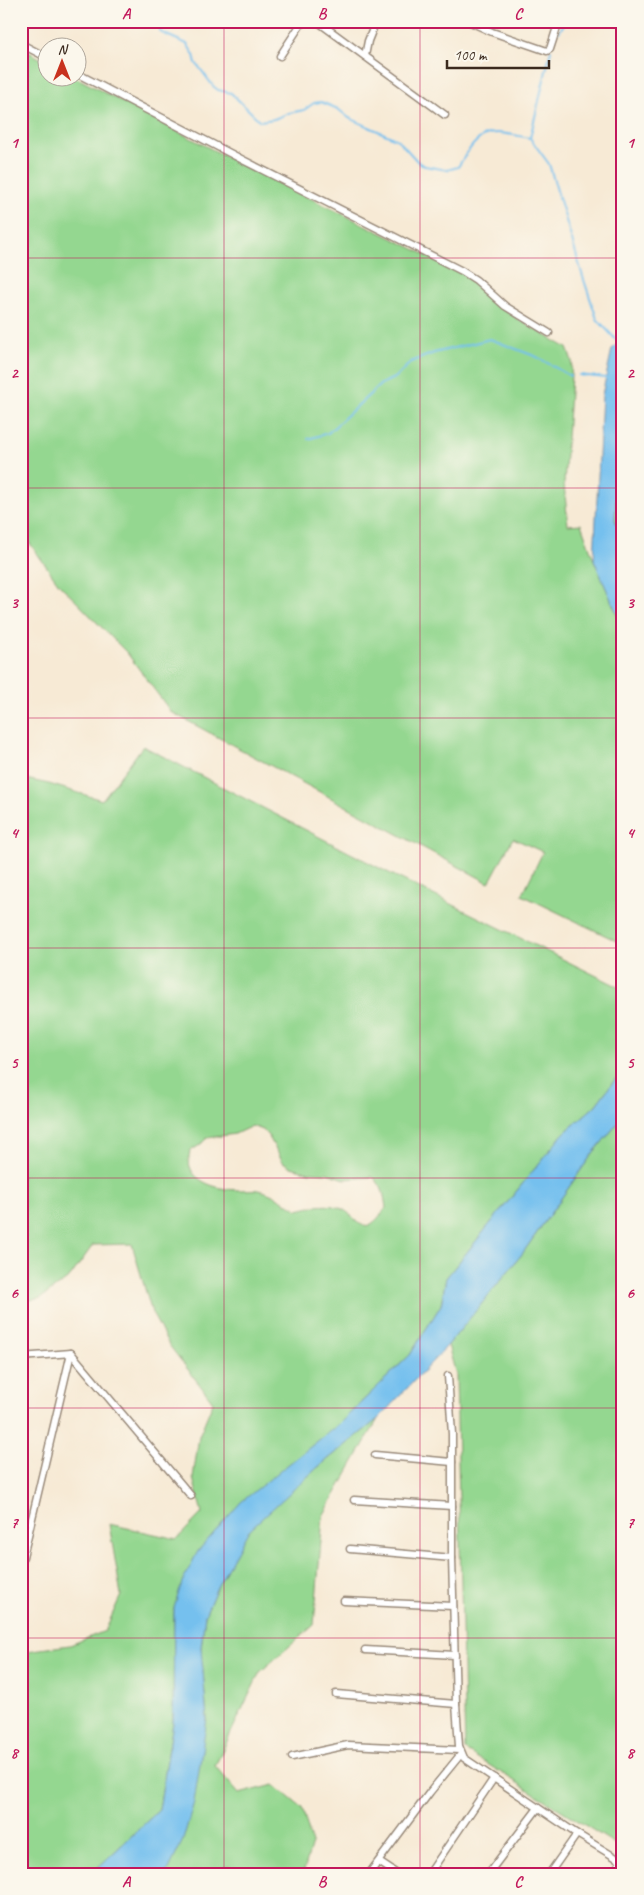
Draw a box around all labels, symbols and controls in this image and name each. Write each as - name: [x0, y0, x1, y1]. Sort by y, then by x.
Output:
- text: A: [122, 4, 132, 24]
- text: B: [318, 4, 328, 24]
- text: C: [514, 4, 524, 24]
- north arrow: [38, 38, 88, 88]
- scale bar: [447, 38, 549, 70]
- text: N: [58, 41, 69, 58]
- text: 100 m: [454, 46, 488, 65]
- text: 1: [10, 133, 19, 153]
- text: 1: [626, 133, 635, 153]
- text: 2: [10, 363, 19, 383]
- text: 2: [626, 363, 635, 383]
- text: 3: [10, 593, 19, 613]
- text: 3: [626, 593, 635, 613]
- text: 4: [10, 823, 19, 843]
- text: 4: [626, 823, 635, 843]
- text: 5: [11, 1053, 20, 1073]
- text: 5: [627, 1053, 636, 1073]
- text: 6: [10, 1283, 19, 1303]
- text: 6: [626, 1283, 635, 1303]
- text: 7: [10, 1513, 19, 1533]
- text: 7: [626, 1513, 635, 1533]
- text: 8: [10, 1743, 19, 1763]
- text: 8: [626, 1743, 635, 1763]
- text: A: [122, 1872, 132, 1892]
- text: B: [318, 1872, 328, 1892]
- text: C: [514, 1872, 524, 1892]

